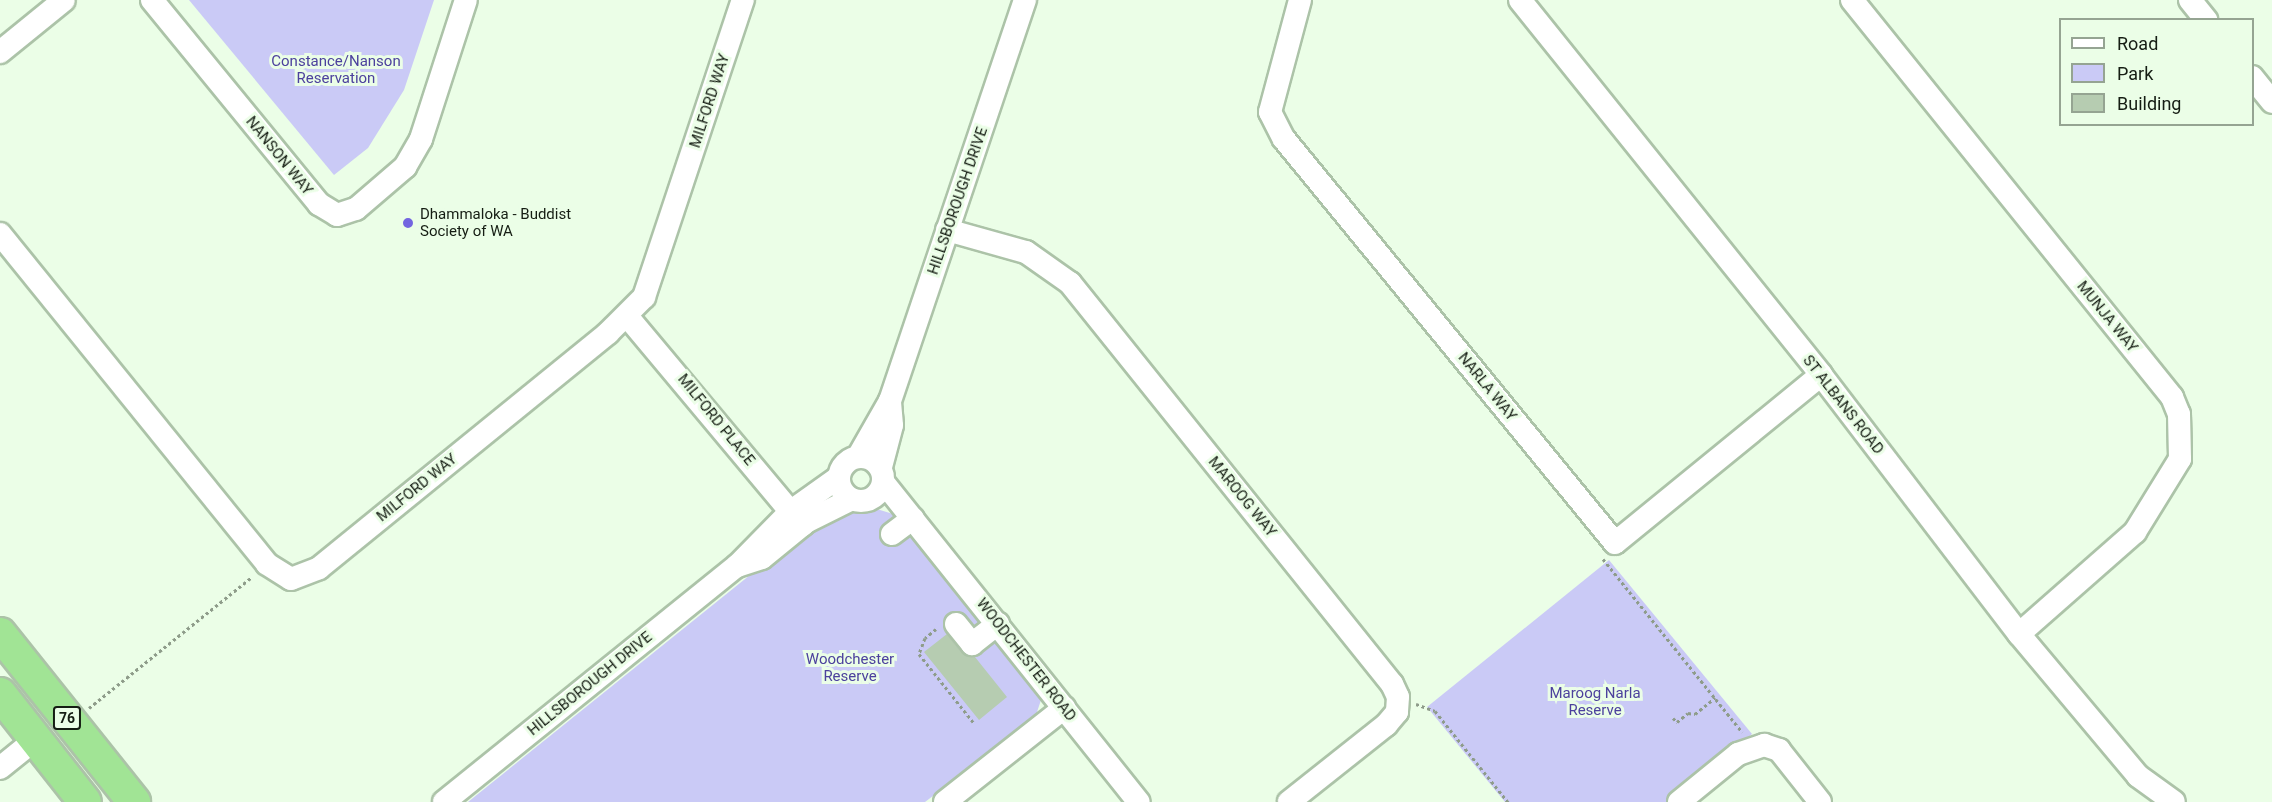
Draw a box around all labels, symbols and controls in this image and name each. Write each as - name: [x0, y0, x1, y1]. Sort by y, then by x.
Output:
- legend: [2059, 18, 2254, 126]
- text: Road: [2117, 33, 2158, 54]
- park label: Constance/Nanson Reservation: [271, 52, 401, 87]
- street label: MILFORD WAY: [686, 52, 734, 150]
- text: Park: [2117, 63, 2153, 84]
- text: Building: [2117, 93, 2181, 114]
- street label: NANSON WAY: [242, 113, 316, 199]
- street label: HILLSBOROUGH DRIVE: [924, 125, 992, 277]
- place label: Dhammaloka - Buddist Society of WA: [420, 205, 571, 240]
- marker: Dhammaloka - Buddist Society of WA: [401, 216, 415, 230]
- street label: MUNJA WAY: [2073, 278, 2141, 356]
- street label: NARLA WAY: [1454, 349, 1520, 425]
- street label: ST ALBANS ROAD: [1799, 352, 1887, 458]
- street label: MILFORD PLACE: [674, 371, 758, 469]
- street label: MILFORD WAY: [373, 450, 461, 526]
- street label: MAROOG WAY: [1204, 453, 1280, 541]
- street label: WOODCHESTER ROAD: [972, 595, 1080, 725]
- street label: HILLSBOROUGH DRIVE: [524, 628, 656, 740]
- park label: Woodchester Reserve: [806, 650, 894, 685]
- park label: Maroog Narla Reserve: [1549, 684, 1641, 719]
- road number: 76: [52, 707, 82, 729]

